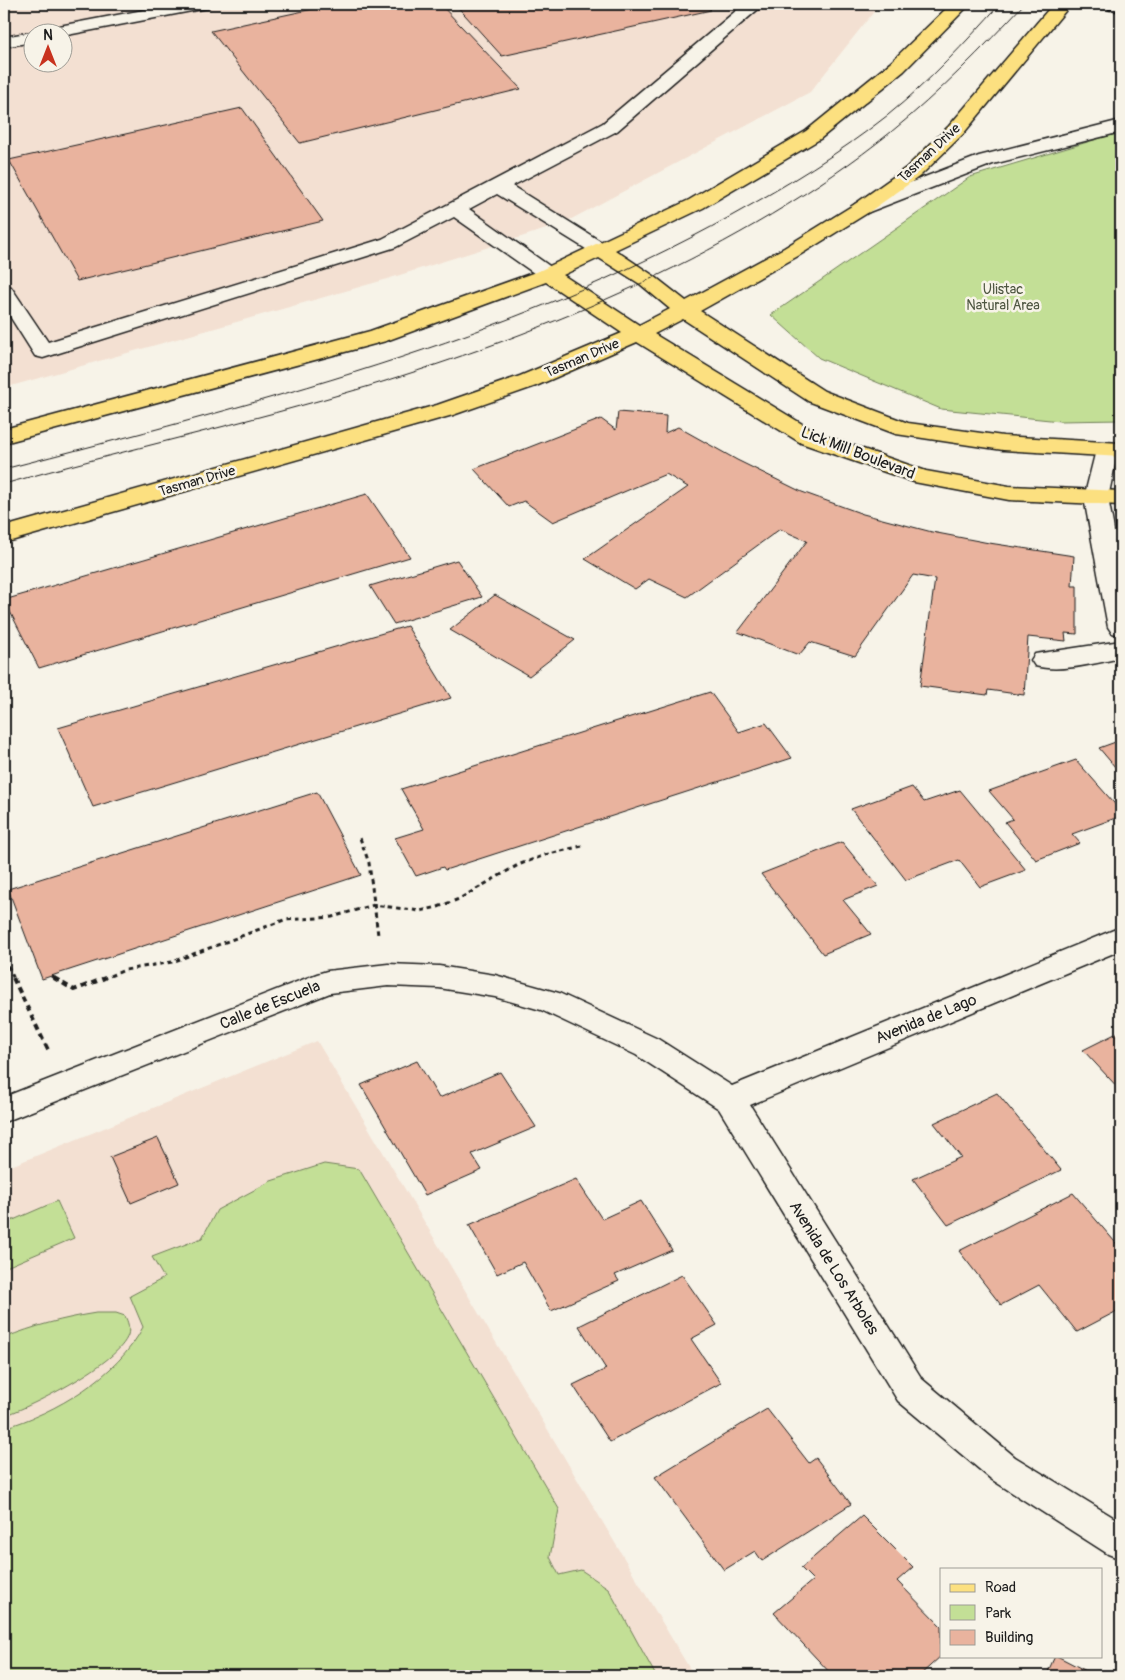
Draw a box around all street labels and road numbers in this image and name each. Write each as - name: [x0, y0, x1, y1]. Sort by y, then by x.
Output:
- street label: Tasman Drive: [894, 120, 964, 186]
- street label: Tasman Drive: [542, 335, 622, 381]
- street label: Lick Mill Boulevard: [798, 422, 918, 484]
- street label: Tasman Drive: [157, 462, 237, 500]
- street label: Calle de Escuela: [217, 976, 323, 1034]
- street label: Avenida de Lago: [873, 989, 980, 1048]
- street label: Avenida de Los Arboles: [785, 1197, 883, 1339]

